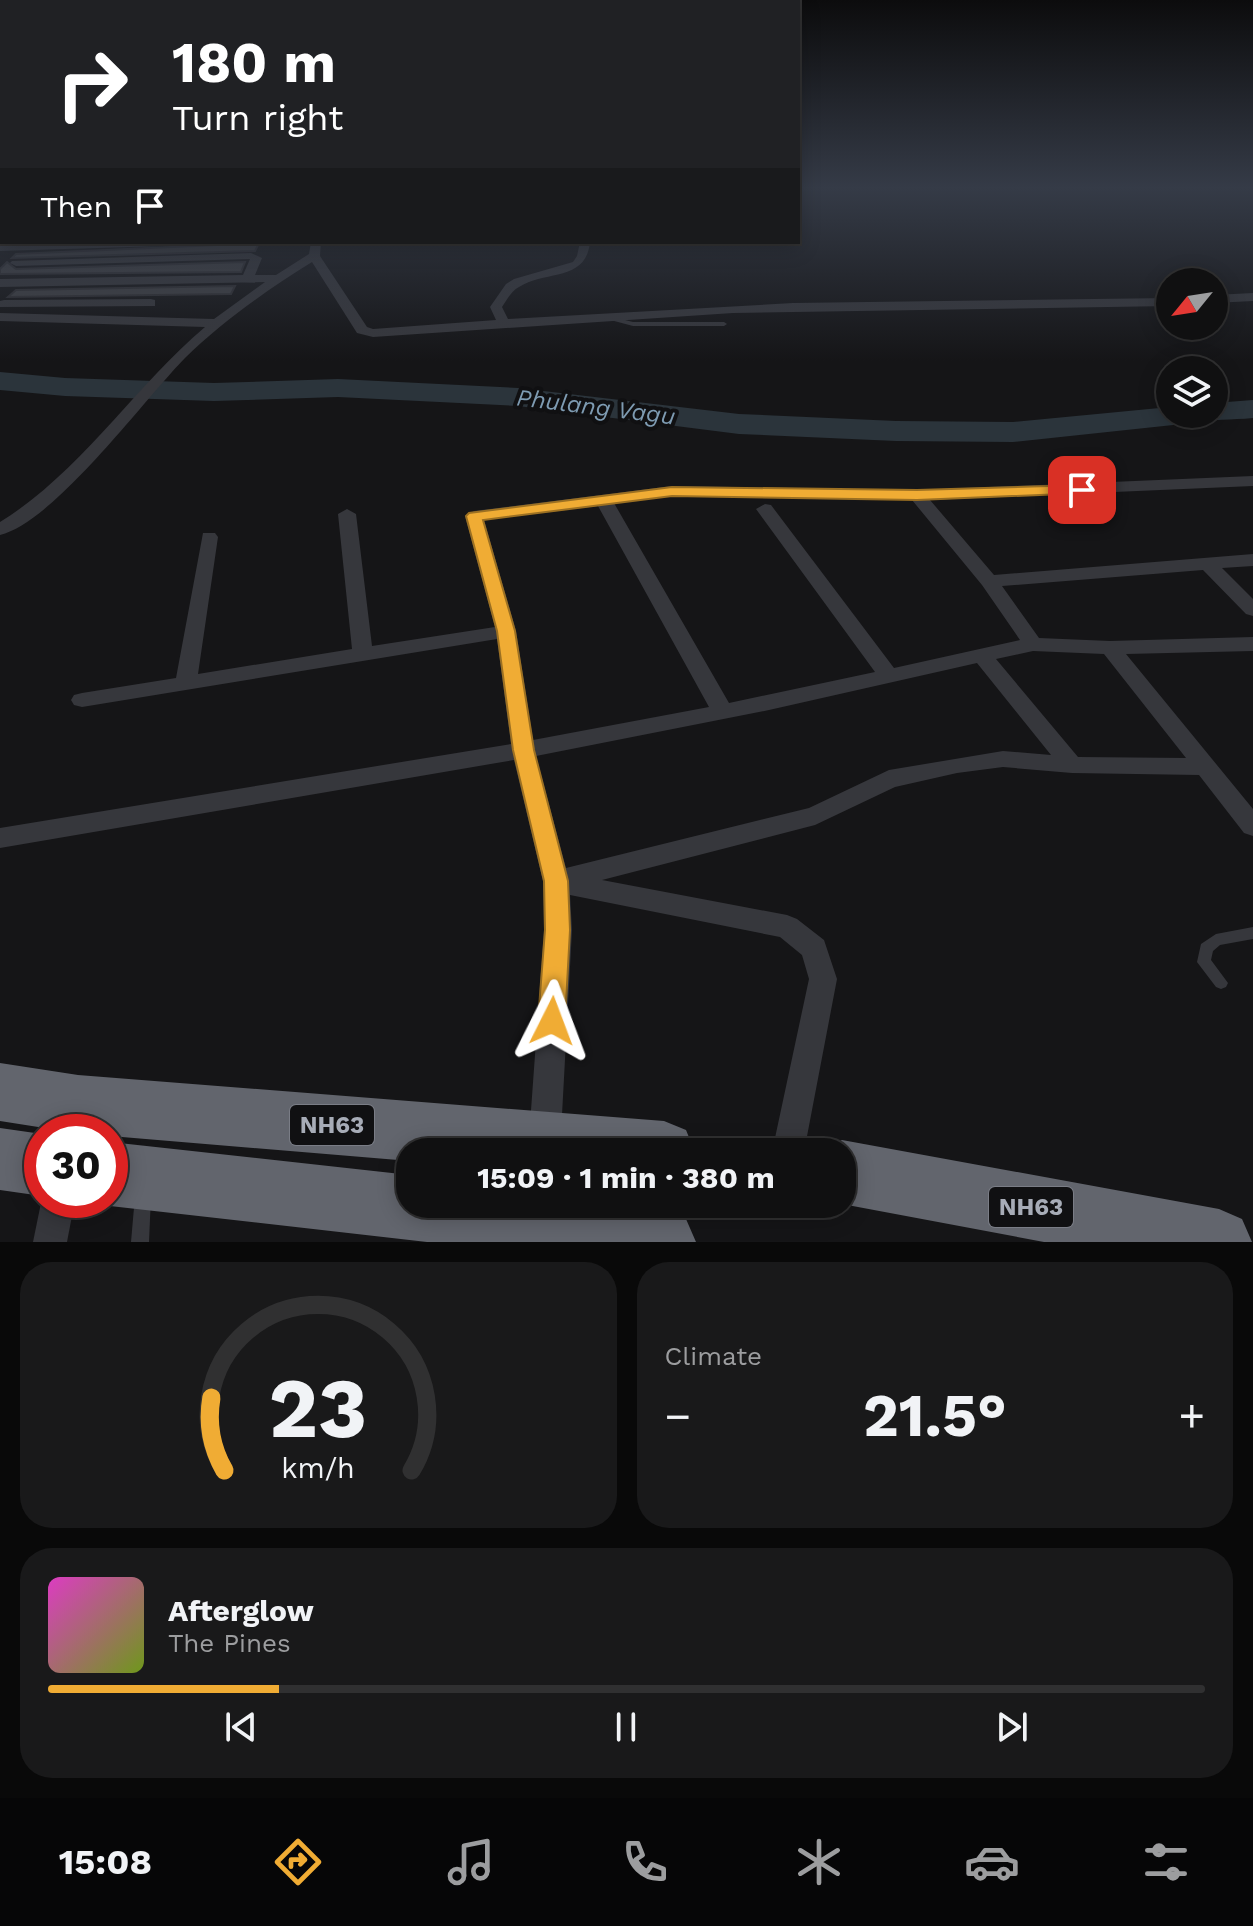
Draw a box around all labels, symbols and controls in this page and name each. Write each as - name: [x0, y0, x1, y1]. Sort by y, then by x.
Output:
- text: 180 m: [172, 30, 336, 96]
- icon: right: [40, 32, 144, 136]
- text: Turn right: [172, 97, 343, 139]
- icon: arrive: [128, 184, 172, 228]
- text: Then: [40, 189, 112, 224]
- north arrow: [1156, 268, 1228, 340]
- map controls: [1156, 268, 1228, 428]
- button: layers: [1156, 356, 1228, 428]
- water label: Phulang Vagu: [515, 383, 677, 431]
- pin: [1048, 456, 1116, 524]
- icon: arrive: [1060, 468, 1104, 512]
- position arrow: [510, 979, 594, 1063]
- road number: NH63: [290, 1105, 374, 1145]
- speed limit sign: 30: [24, 1114, 128, 1218]
- text: 15:09 · 1 min · 380 m: [477, 1160, 775, 1195]
- road number: NH63: [989, 1187, 1073, 1227]
- text: Climate: [665, 1341, 762, 1371]
- text: 23: [269, 1360, 368, 1457]
- text: 21.5°: [863, 1380, 1007, 1451]
- text: −: [665, 1390, 691, 1442]
- text: +: [1178, 1390, 1205, 1442]
- text: km/h: [281, 1451, 355, 1485]
- text: Afterglow: [168, 1593, 314, 1628]
- text: The Pines: [168, 1628, 291, 1658]
- icon: previous: [219, 1705, 263, 1749]
- icon: pause: [604, 1705, 648, 1749]
- icon: next: [990, 1705, 1034, 1749]
- icon: directions: [270, 1834, 326, 1890]
- icon: music: [443, 1834, 499, 1890]
- icon: phone: [617, 1834, 673, 1890]
- icon: climate: [791, 1834, 847, 1890]
- icon: car: [964, 1834, 1020, 1890]
- icon: filters: [1138, 1834, 1194, 1890]
- text: 15:08: [59, 1841, 152, 1883]

